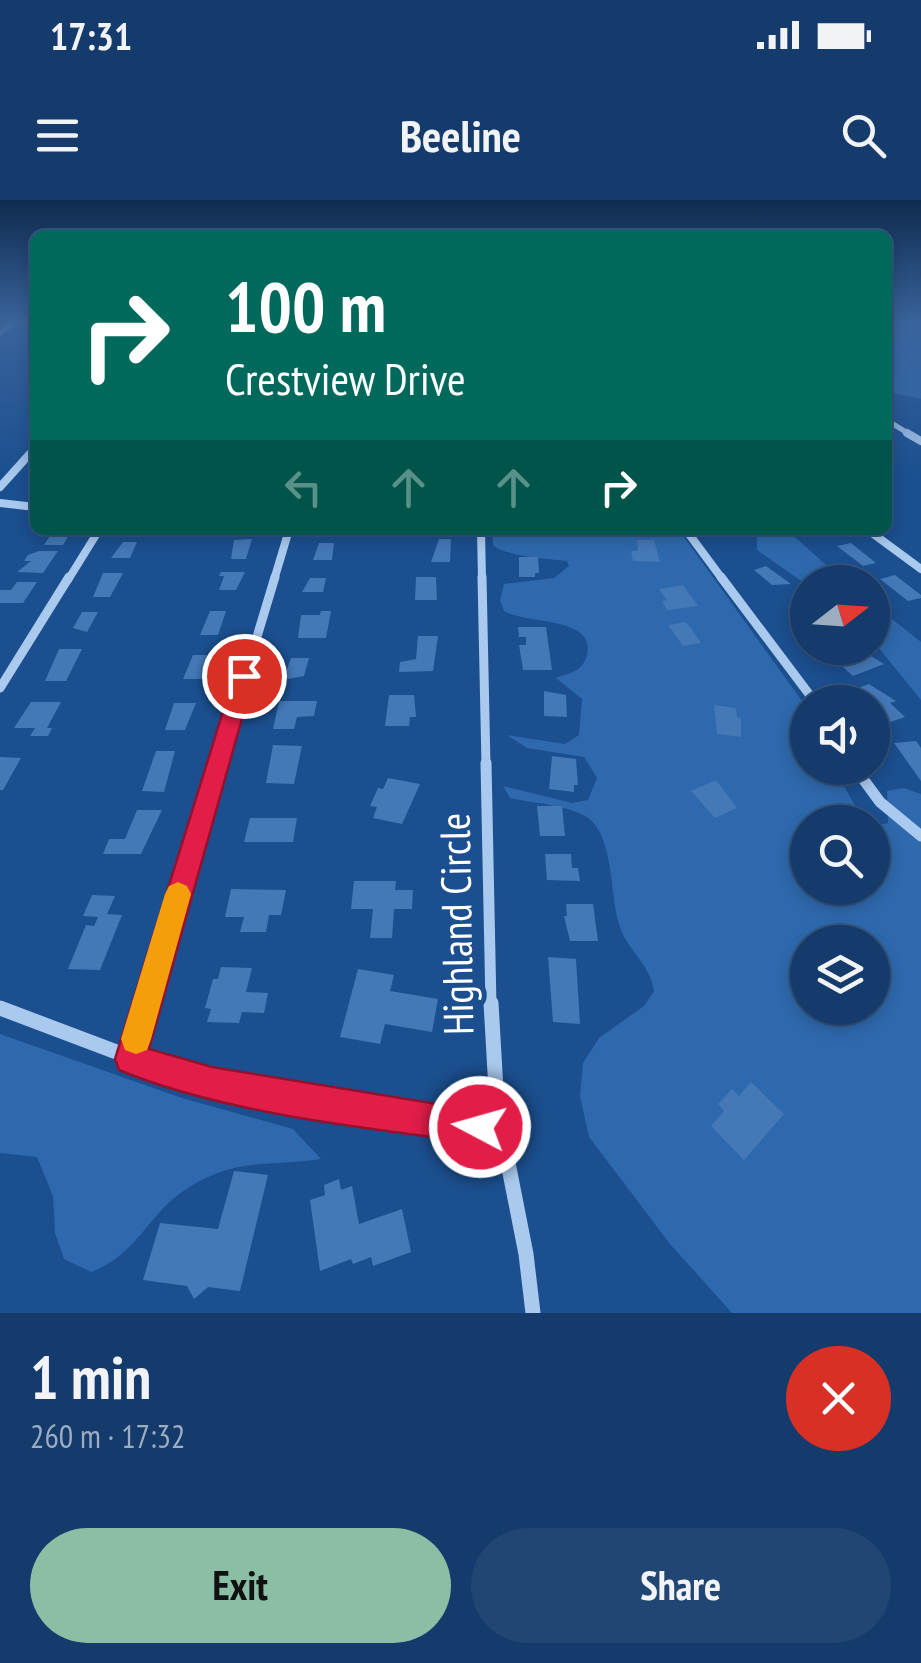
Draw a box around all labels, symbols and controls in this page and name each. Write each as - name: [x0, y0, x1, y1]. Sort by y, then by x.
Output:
- text: 17:31: [50, 11, 132, 60]
- text: Beeline: [400, 106, 521, 164]
- icon: menu: [30, 108, 85, 163]
- icon: search: [836, 108, 891, 163]
- text: 100 m: [225, 261, 386, 351]
- icon: right: [60, 270, 190, 400]
- text: Crestview Drive: [225, 349, 466, 407]
- icon: left: [276, 460, 331, 515]
- icon: ahead: [381, 460, 436, 515]
- icon: ahead: [486, 460, 541, 515]
- icon: right: [591, 460, 646, 515]
- north arrow: [790, 565, 890, 665]
- map controls: [790, 565, 890, 1025]
- pin: [202, 634, 287, 719]
- icon: arrive: [217, 649, 272, 704]
- button: sound: [790, 685, 890, 785]
- button: search: [790, 805, 890, 905]
- street label: Highland Circle: [427, 812, 485, 1036]
- button: layers: [790, 925, 890, 1025]
- position arrow: [428, 1075, 532, 1179]
- text: 1 min: [30, 1338, 151, 1416]
- button: close: [786, 1346, 891, 1451]
- text: 260 m · 17:32: [30, 1415, 185, 1457]
- button: Exit: [30, 1528, 451, 1643]
- button: Share: [471, 1528, 891, 1643]

